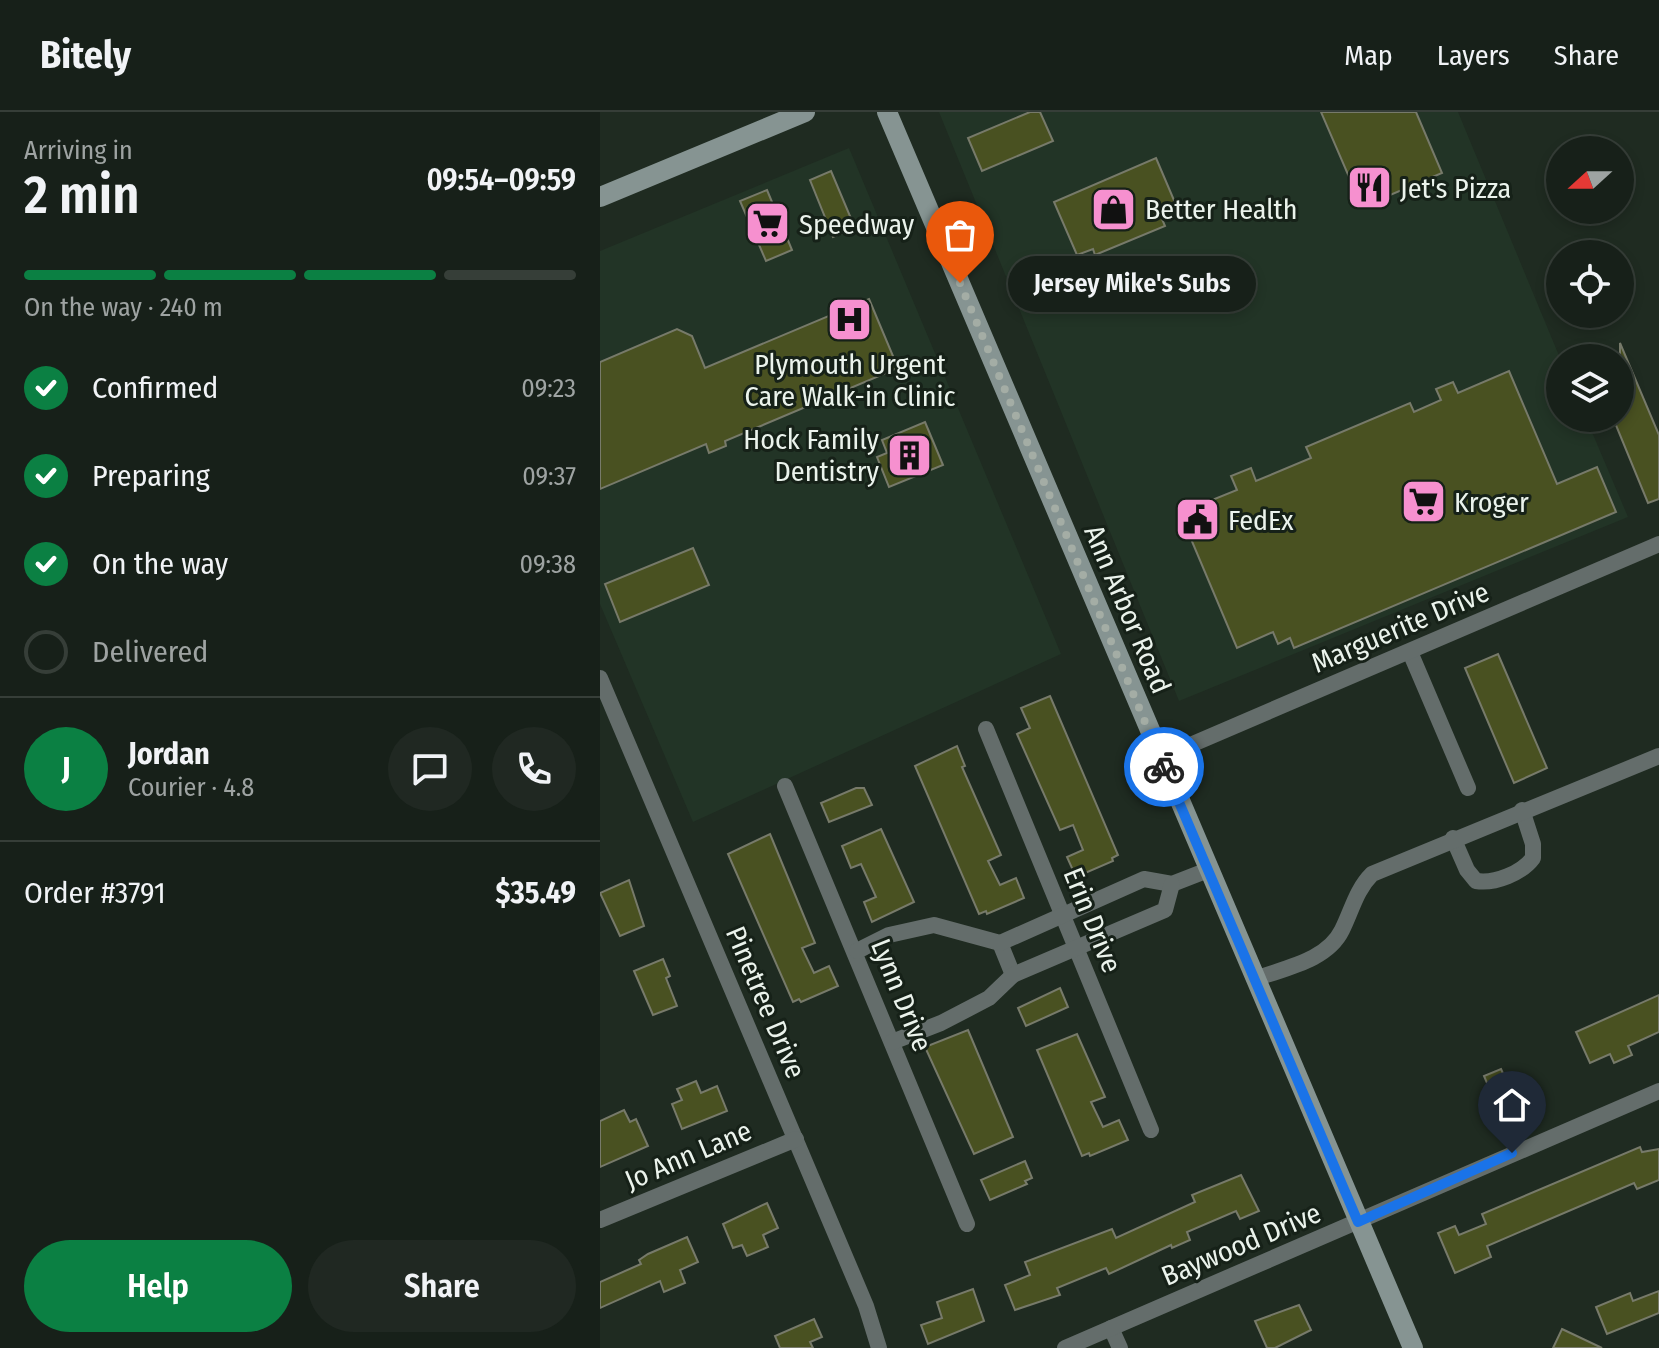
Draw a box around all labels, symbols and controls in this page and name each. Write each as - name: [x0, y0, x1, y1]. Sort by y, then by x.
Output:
- text: Bitely: [40, 32, 131, 78]
- text: Map: [1344, 39, 1393, 72]
- text: Layers: [1437, 39, 1510, 72]
- text: Share: [1554, 39, 1619, 72]
- text: Arriving in: [24, 135, 133, 166]
- north arrow: [1546, 136, 1634, 224]
- map controls: [1546, 136, 1634, 432]
- text: 09:54–09:59: [426, 162, 576, 198]
- text: 2 min: [24, 164, 140, 227]
- restaurant icon: Jet's Pizza: [1345, 164, 1393, 212]
- place label: Jet's Pizza: [1400, 172, 1511, 205]
- shop icon: Better Health: [1090, 185, 1138, 233]
- place label: Better Health: [1145, 193, 1298, 226]
- supermarket icon: Speedway: [744, 200, 792, 248]
- pin: [926, 201, 994, 283]
- place label: Speedway: [799, 208, 915, 241]
- icon: bag: [938, 213, 982, 257]
- button: locate: [1546, 240, 1634, 328]
- callout: Jersey Mike's Subs: [1008, 255, 1256, 311]
- text: Jersey Mike's Subs: [1033, 268, 1231, 299]
- text: On the way · 240 m: [24, 292, 223, 323]
- hospital icon: Plymouth Urgent Care Walk-in Clinic: [826, 295, 874, 343]
- button: layers: [1546, 344, 1634, 432]
- place label: Plymouth Urgent Care Walk-in Clinic: [744, 348, 956, 413]
- icon: check: [24, 366, 68, 410]
- text: Confirmed: [92, 370, 218, 406]
- text: 09:23: [521, 373, 576, 404]
- place label: Hock Family Dentistry: [743, 423, 880, 488]
- building icon: Hock Family Dentistry: [886, 431, 934, 479]
- icon: check: [24, 454, 68, 498]
- text: Preparing: [92, 458, 210, 494]
- text: 09:37: [522, 461, 576, 492]
- supermarket icon: Kroger: [1399, 478, 1447, 526]
- place label: Kroger: [1454, 486, 1529, 519]
- public building icon: FedEx: [1173, 496, 1221, 544]
- place label: FedEx: [1228, 504, 1294, 537]
- street label: Ann Arbor Road: [1077, 520, 1178, 698]
- icon: check: [24, 542, 68, 586]
- text: On the way: [92, 546, 228, 582]
- text: 09:38: [520, 549, 576, 580]
- street label: Marguerite Drive: [1306, 575, 1494, 680]
- text: Delivered: [92, 634, 208, 670]
- button: chat: [388, 727, 472, 811]
- button: phone: [492, 727, 576, 811]
- courier: [1124, 727, 1204, 807]
- text: Jordan: [128, 736, 210, 772]
- icon: bike: [1142, 745, 1186, 789]
- text: J: [62, 751, 70, 787]
- text: Courier · 4.8: [128, 772, 254, 803]
- street label: Erin Drive: [1057, 863, 1128, 978]
- text: Order #3791: [24, 875, 166, 911]
- text: $35.49: [496, 875, 576, 911]
- street label: Pinetree Drive: [719, 921, 812, 1083]
- street label: Lynn Drive: [864, 934, 939, 1056]
- pin: [1478, 1071, 1546, 1153]
- icon: home: [1490, 1083, 1534, 1127]
- street label: Jo Ann Lane: [620, 1114, 756, 1197]
- street label: Baywood Drive: [1157, 1196, 1326, 1293]
- button: Help: [24, 1240, 292, 1332]
- button: Share: [308, 1240, 576, 1332]

